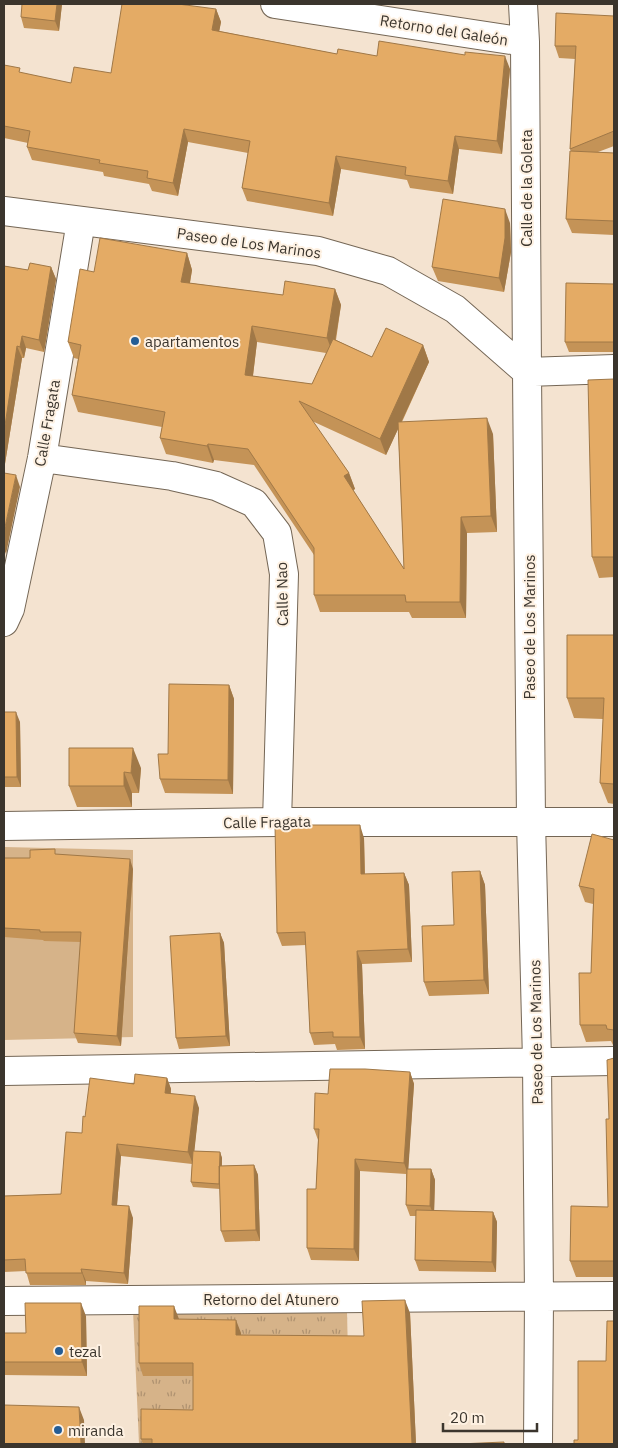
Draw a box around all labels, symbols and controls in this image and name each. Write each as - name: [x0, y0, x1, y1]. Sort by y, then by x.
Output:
- street label: Retorno del Galeón: [379, 10, 509, 50]
- street label: Calle de la Goleta: [517, 129, 536, 247]
- street label: Paseo de Los Marinos: [176, 223, 322, 263]
- place label: apartamentos: [145, 332, 239, 351]
- marker: apartamentos: [129, 335, 141, 347]
- street label: Calle Fragata: [30, 378, 64, 468]
- street label: Paseo de Los Marinos: [520, 554, 539, 700]
- street label: Calle Nao: [272, 562, 292, 626]
- street label: Calle Fragata: [223, 812, 311, 832]
- street label: Paseo de Los Marinos: [525, 959, 547, 1105]
- street label: Retorno del Atunero: [203, 1290, 339, 1309]
- place label: tezal: [69, 1342, 101, 1361]
- marker: tezal: [53, 1345, 65, 1357]
- scale bar: [443, 1400, 537, 1432]
- text: 20 m: [450, 1408, 485, 1427]
- place label: miranda: [68, 1421, 124, 1440]
- marker: miranda: [52, 1424, 64, 1436]

